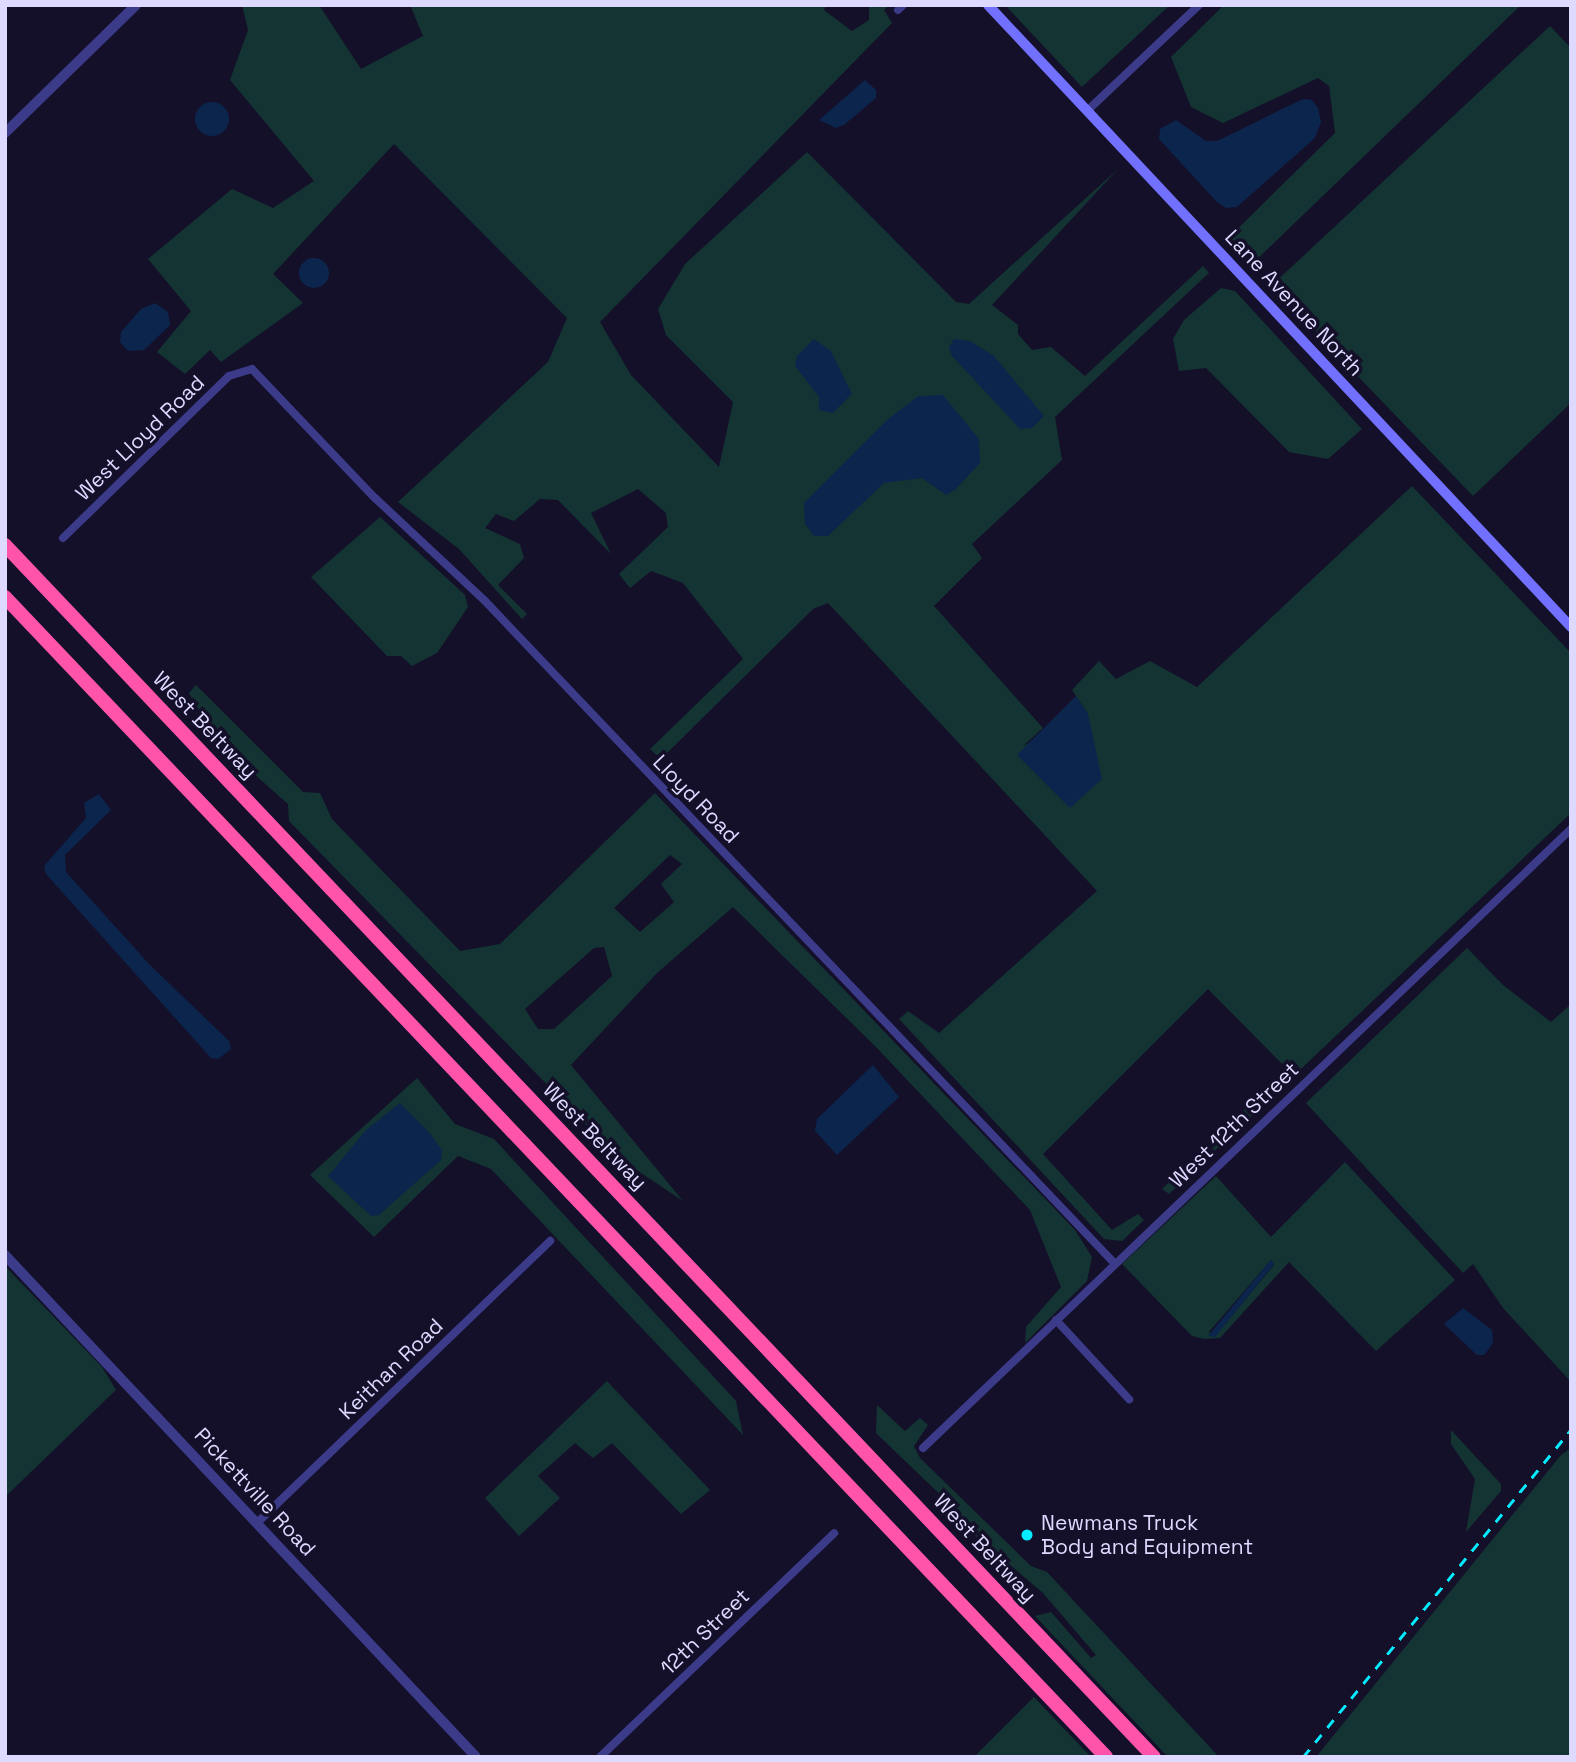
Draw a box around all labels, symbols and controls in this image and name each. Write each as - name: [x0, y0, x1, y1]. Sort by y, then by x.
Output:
- street label: Lane Avenue North: [1220, 224, 1368, 382]
- street label: West Lloyd Road: [70, 370, 210, 506]
- street label: West Beltway: [148, 666, 262, 784]
- street label: Lloyd Road: [648, 750, 744, 848]
- street label: West 12th Street: [1164, 1057, 1304, 1193]
- street label: West Beltway: [538, 1077, 652, 1195]
- street label: Keithan Road: [334, 1313, 448, 1425]
- street label: Pickettville Road: [189, 1423, 321, 1561]
- street label: West Beltway: [928, 1489, 1042, 1607]
- place label: Newmans Truck Body and Equipment: [1041, 1510, 1253, 1560]
- marker: Newmans Truck Body and Equipment: [1019, 1527, 1035, 1543]
- street label: 12th Street: [655, 1583, 755, 1681]

